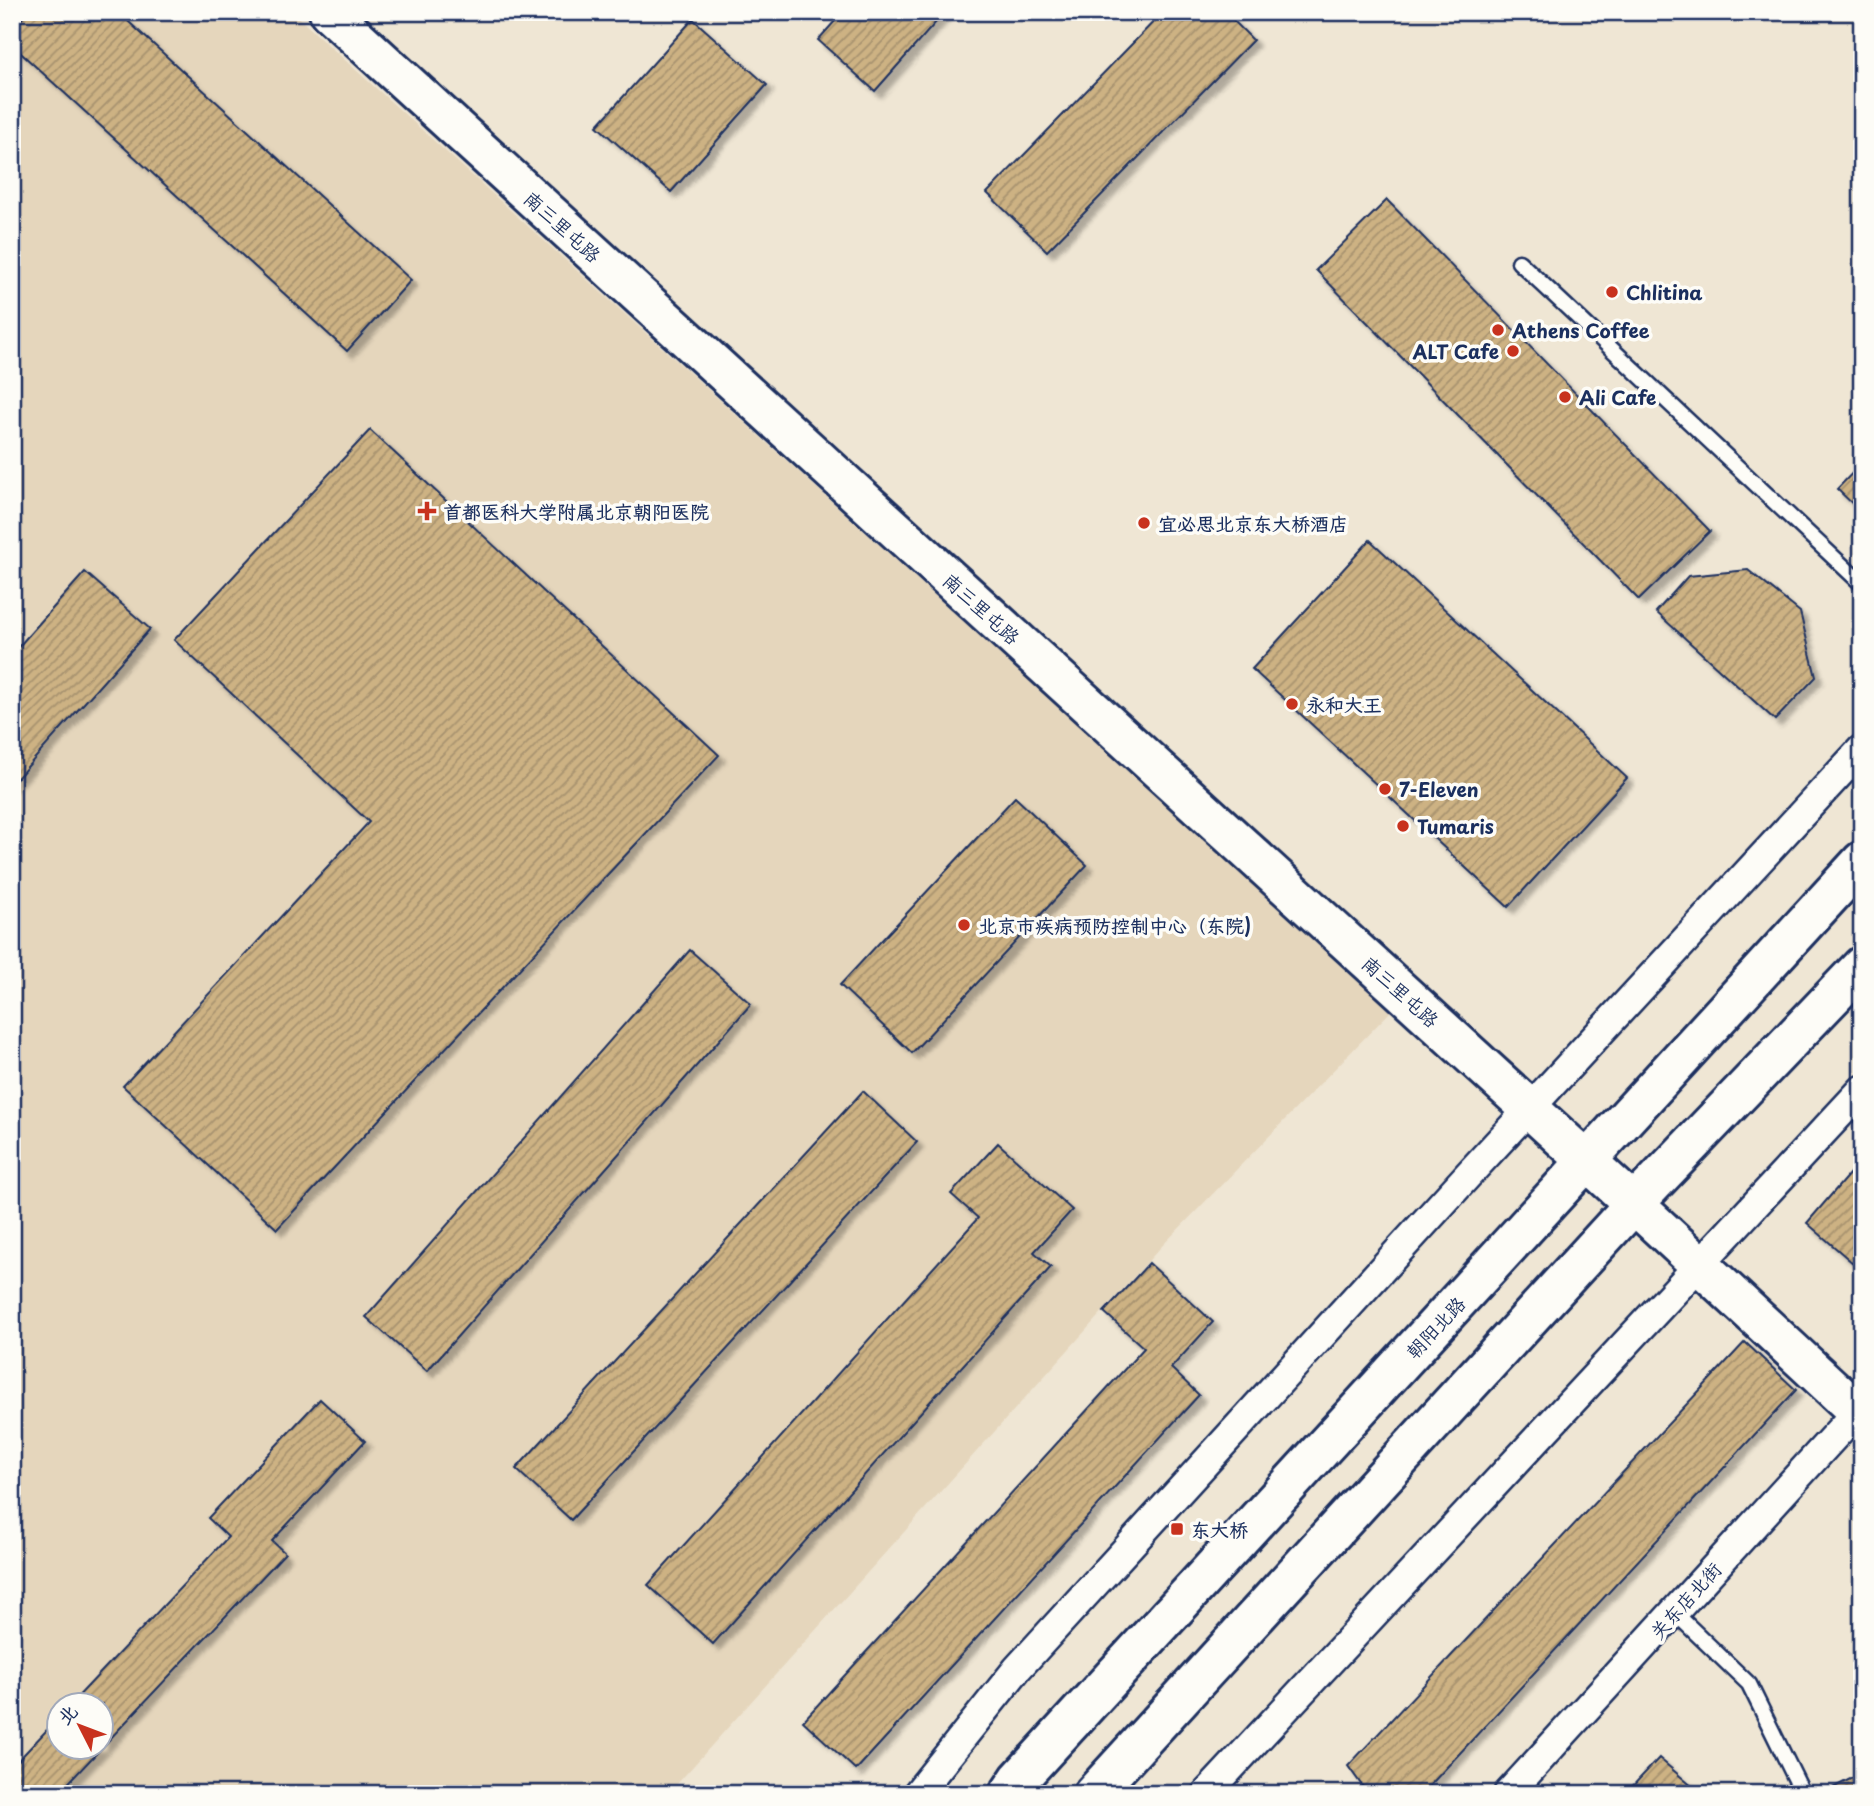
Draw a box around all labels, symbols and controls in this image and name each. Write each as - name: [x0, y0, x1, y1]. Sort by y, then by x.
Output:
- street label: 南三里屯路: [518, 184, 608, 268]
- place label: Chlitina: [1626, 278, 1703, 306]
- marker: Chlitina: [1604, 284, 1620, 300]
- place label: Athens Coffee: [1511, 316, 1650, 344]
- marker: Athens Coffee: [1490, 322, 1506, 338]
- place label: ALT Cafe: [1412, 337, 1499, 365]
- marker: ALT Cafe: [1505, 343, 1521, 359]
- place label: Ali Cafe: [1579, 383, 1656, 411]
- marker: Ali Cafe: [1557, 389, 1573, 405]
- place label: 首都医科大学附属北京朝阳医院: [443, 497, 709, 525]
- marker: 首都医科大学附属北京朝阳医院: [417, 501, 437, 521]
- place label: 宜必思北京东大桥酒店: [1158, 509, 1348, 537]
- marker: 宜必思北京东大桥酒店: [1136, 515, 1152, 531]
- street label: 南三里屯路: [937, 566, 1027, 650]
- place label: 永和大王: [1306, 690, 1382, 718]
- marker: 永和大王: [1284, 696, 1300, 712]
- place label: 7-Eleven: [1399, 775, 1479, 803]
- marker: 7-Eleven: [1377, 781, 1393, 797]
- place label: Tumaris: [1417, 812, 1494, 840]
- marker: Tumaris: [1395, 818, 1411, 834]
- place label: 北京市疾病预防控制中心（东院): [978, 911, 1251, 939]
- marker: 北京市疾病预防控制中心（东院): [956, 917, 972, 933]
- street label: 南三里屯路: [1356, 949, 1446, 1033]
- street label: 朝阳北路: [1399, 1290, 1471, 1364]
- place label: 东大桥: [1191, 1515, 1248, 1543]
- marker: 东大桥: [1169, 1521, 1185, 1537]
- street label: 关东店北街: [1643, 1555, 1727, 1645]
- north arrow: [46, 1690, 116, 1760]
- text: 北: [50, 1698, 83, 1730]

